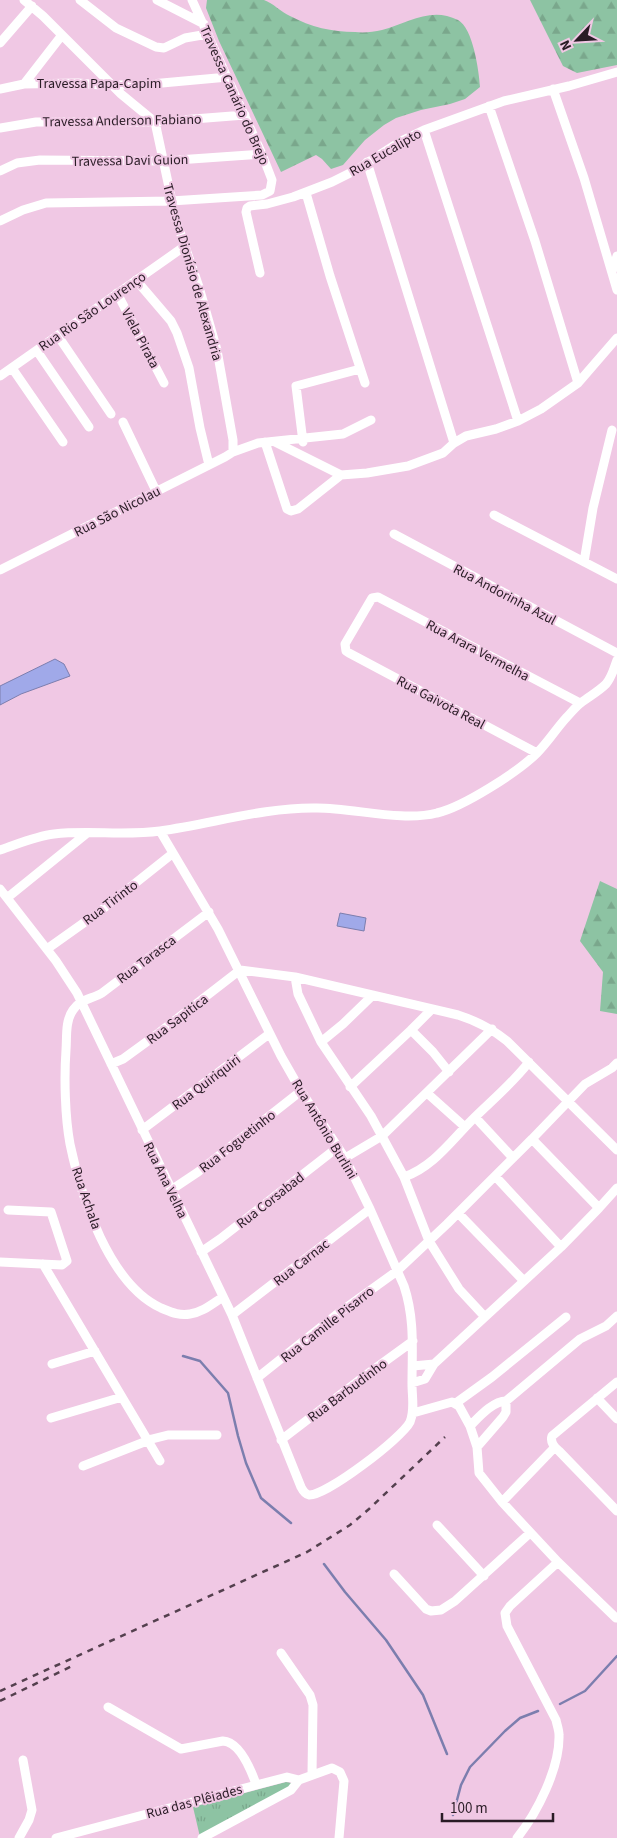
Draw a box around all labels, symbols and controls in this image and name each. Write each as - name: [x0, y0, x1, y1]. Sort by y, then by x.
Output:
- north arrow: [552, 15, 602, 65]
- street label: Travessa Canário do Brejo: [194, 22, 274, 168]
- text: N: [555, 37, 577, 54]
- street label: Travessa Papa-Capim: [37, 74, 161, 94]
- street label: Travessa Anderson Fabiano: [42, 110, 202, 132]
- street label: Rua Eucalipto: [346, 124, 425, 182]
- street label: Travessa Davi Guion: [71, 150, 189, 172]
- street label: Travessa Dionísio de Alexandria: [157, 181, 227, 363]
- street label: Rua Rio São Lourenço: [35, 267, 150, 356]
- street label: Viela Pirata: [116, 305, 164, 372]
- street label: Rua São Nicolau: [71, 481, 164, 542]
- street label: Rua Andorinha Azul: [449, 559, 560, 631]
- street label: Rua Arara Vermelha: [422, 615, 533, 687]
- street label: Rua Gaivota Real: [393, 671, 489, 735]
- street label: Rua Tirinto: [79, 875, 142, 930]
- street label: Rua Tarasca: [113, 931, 180, 989]
- street label: Rua Sapitica: [143, 990, 213, 1050]
- street label: Rua Quiriquiri: [168, 1050, 245, 1115]
- street label: Rua Antônio Burlini: [286, 1076, 362, 1183]
- street label: Rua Foguetinho: [195, 1106, 280, 1178]
- street label: Rua Ana Velha: [138, 1139, 192, 1222]
- street label: Rua Achala: [66, 1164, 106, 1232]
- street label: Rua Corsabad: [232, 1168, 309, 1234]
- street label: Rua Carnac: [269, 1234, 334, 1291]
- street label: Rua Camille Pisarro: [277, 1282, 379, 1368]
- street label: Rua Barbudinho: [304, 1354, 392, 1427]
- street label: Rua das Plêiades: [144, 1780, 245, 1824]
- scale bar: [442, 1790, 553, 1822]
- text: 100 m: [450, 1798, 488, 1819]

